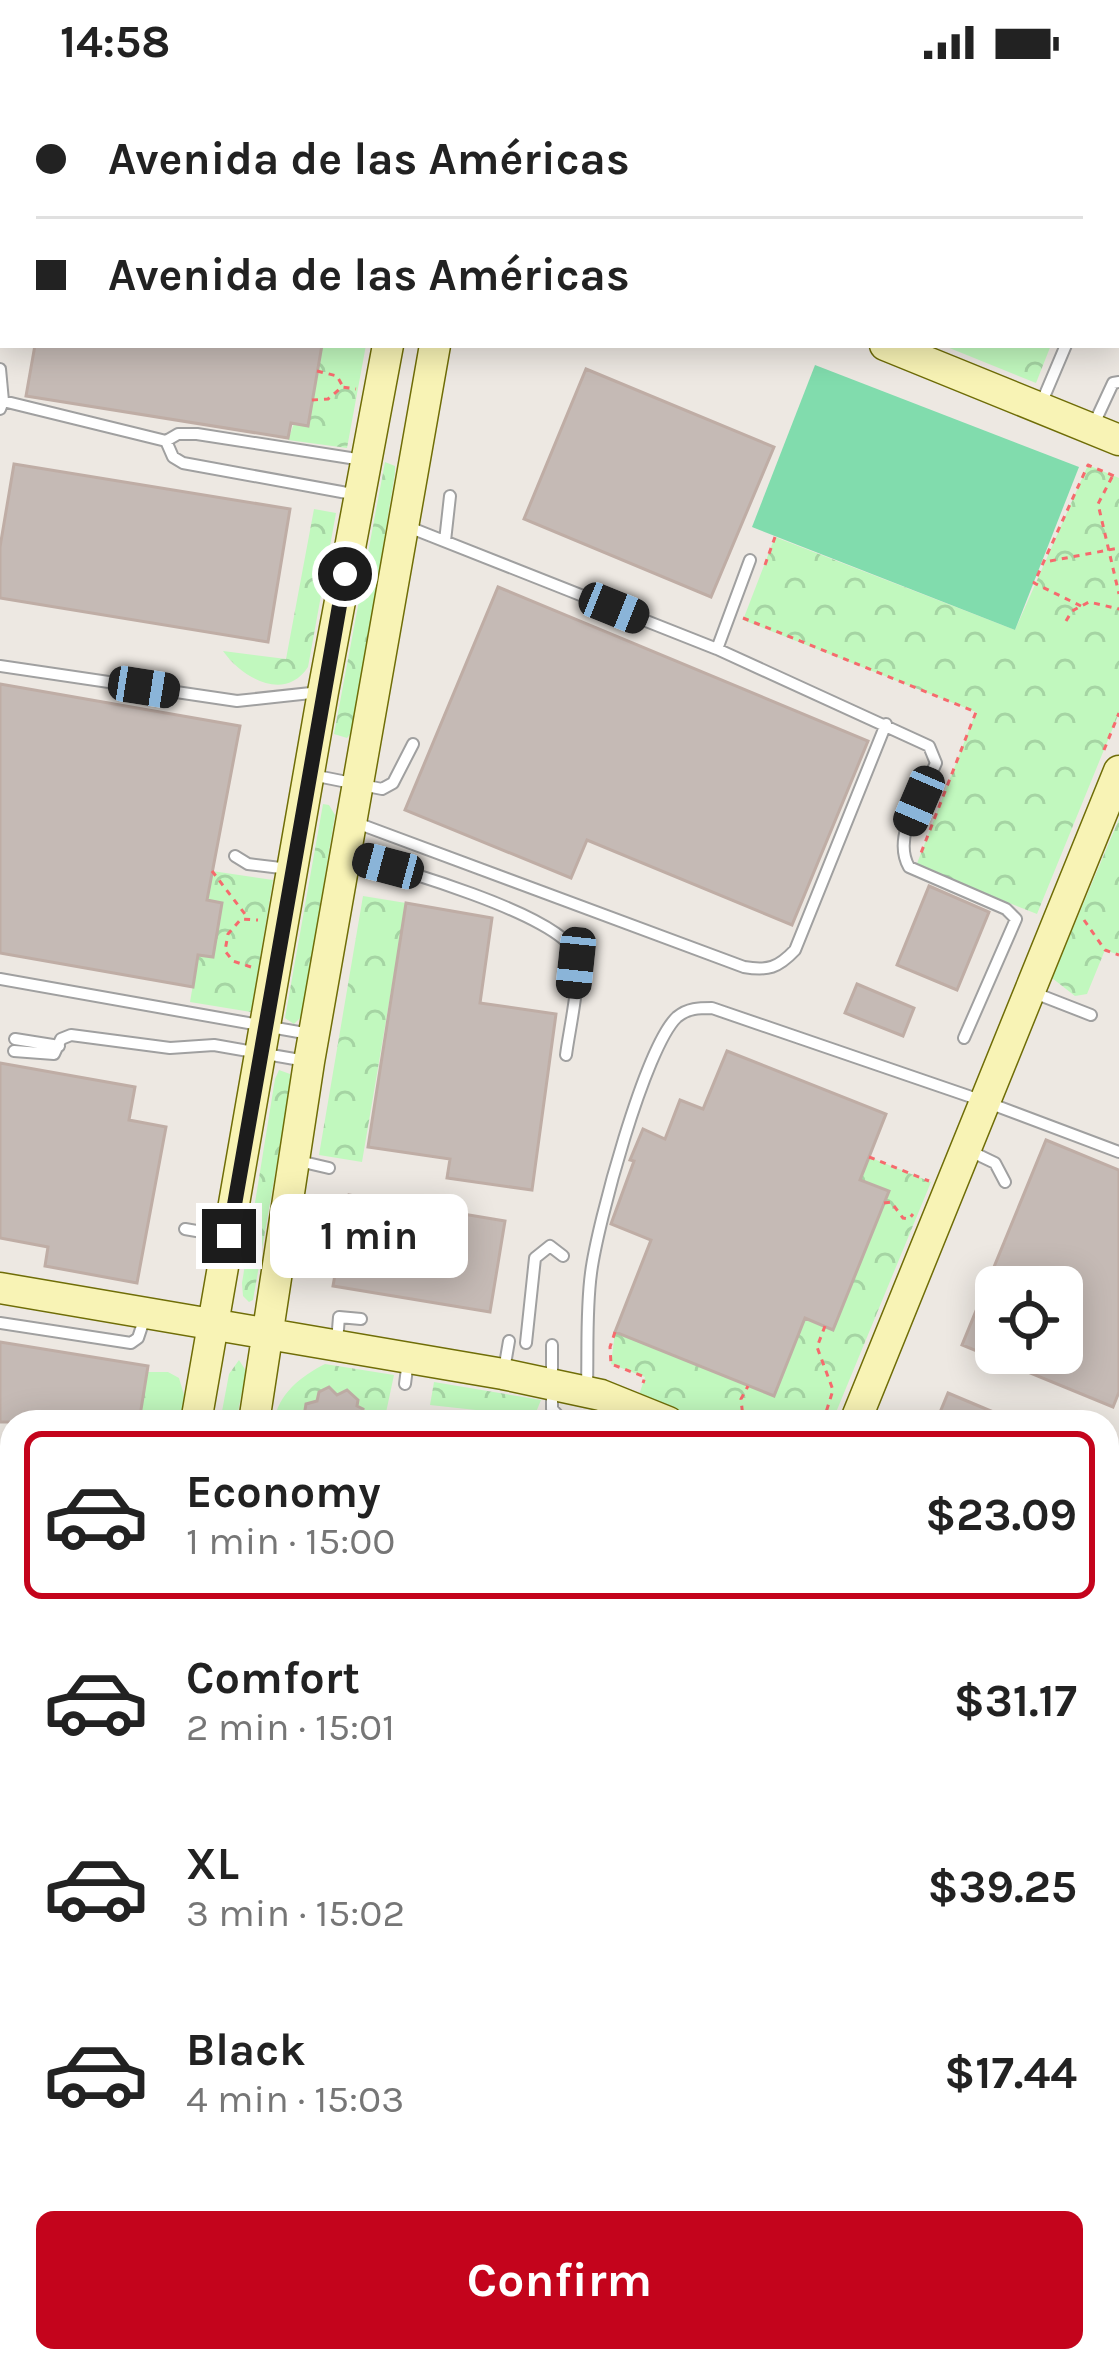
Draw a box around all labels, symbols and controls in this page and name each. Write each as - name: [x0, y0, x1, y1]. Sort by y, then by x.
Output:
- text: 14:58: [60, 16, 170, 68]
- text: Avenida de las Américas: [108, 133, 630, 185]
- text: Avenida de las Américas: [108, 249, 630, 301]
- route start: [318, 547, 372, 601]
- car: [574, 578, 654, 638]
- car: [106, 664, 182, 710]
- car: [888, 761, 950, 841]
- car: [349, 839, 427, 893]
- car: [554, 925, 598, 1001]
- callout: 1 min: [271, 1194, 469, 1278]
- route end: [202, 1209, 256, 1263]
- text: 1 min: [320, 1213, 418, 1259]
- map controls: [975, 1266, 1083, 1374]
- button: locate: [975, 1266, 1083, 1374]
- icon: car: [42, 1461, 150, 1569]
- text: Economy: [186, 1466, 381, 1518]
- text: $23.09: [925, 1489, 1077, 1541]
- text: 1 min · 15:00: [186, 1518, 395, 1564]
- icon: car: [42, 1647, 150, 1755]
- text: Comfort: [186, 1652, 360, 1704]
- text: $31.17: [954, 1675, 1077, 1727]
- text: 2 min · 15:01: [186, 1704, 395, 1750]
- icon: car: [42, 1833, 150, 1941]
- text: XL: [186, 1838, 239, 1890]
- text: $39.25: [927, 1861, 1077, 1913]
- text: 3 min · 15:02: [186, 1890, 405, 1936]
- icon: car: [42, 2019, 150, 2127]
- text: Black: [186, 2024, 306, 2076]
- text: $17.44: [944, 2047, 1077, 2099]
- text: 4 min · 15:03: [186, 2076, 404, 2122]
- button: Confirm: [36, 2211, 1083, 2349]

